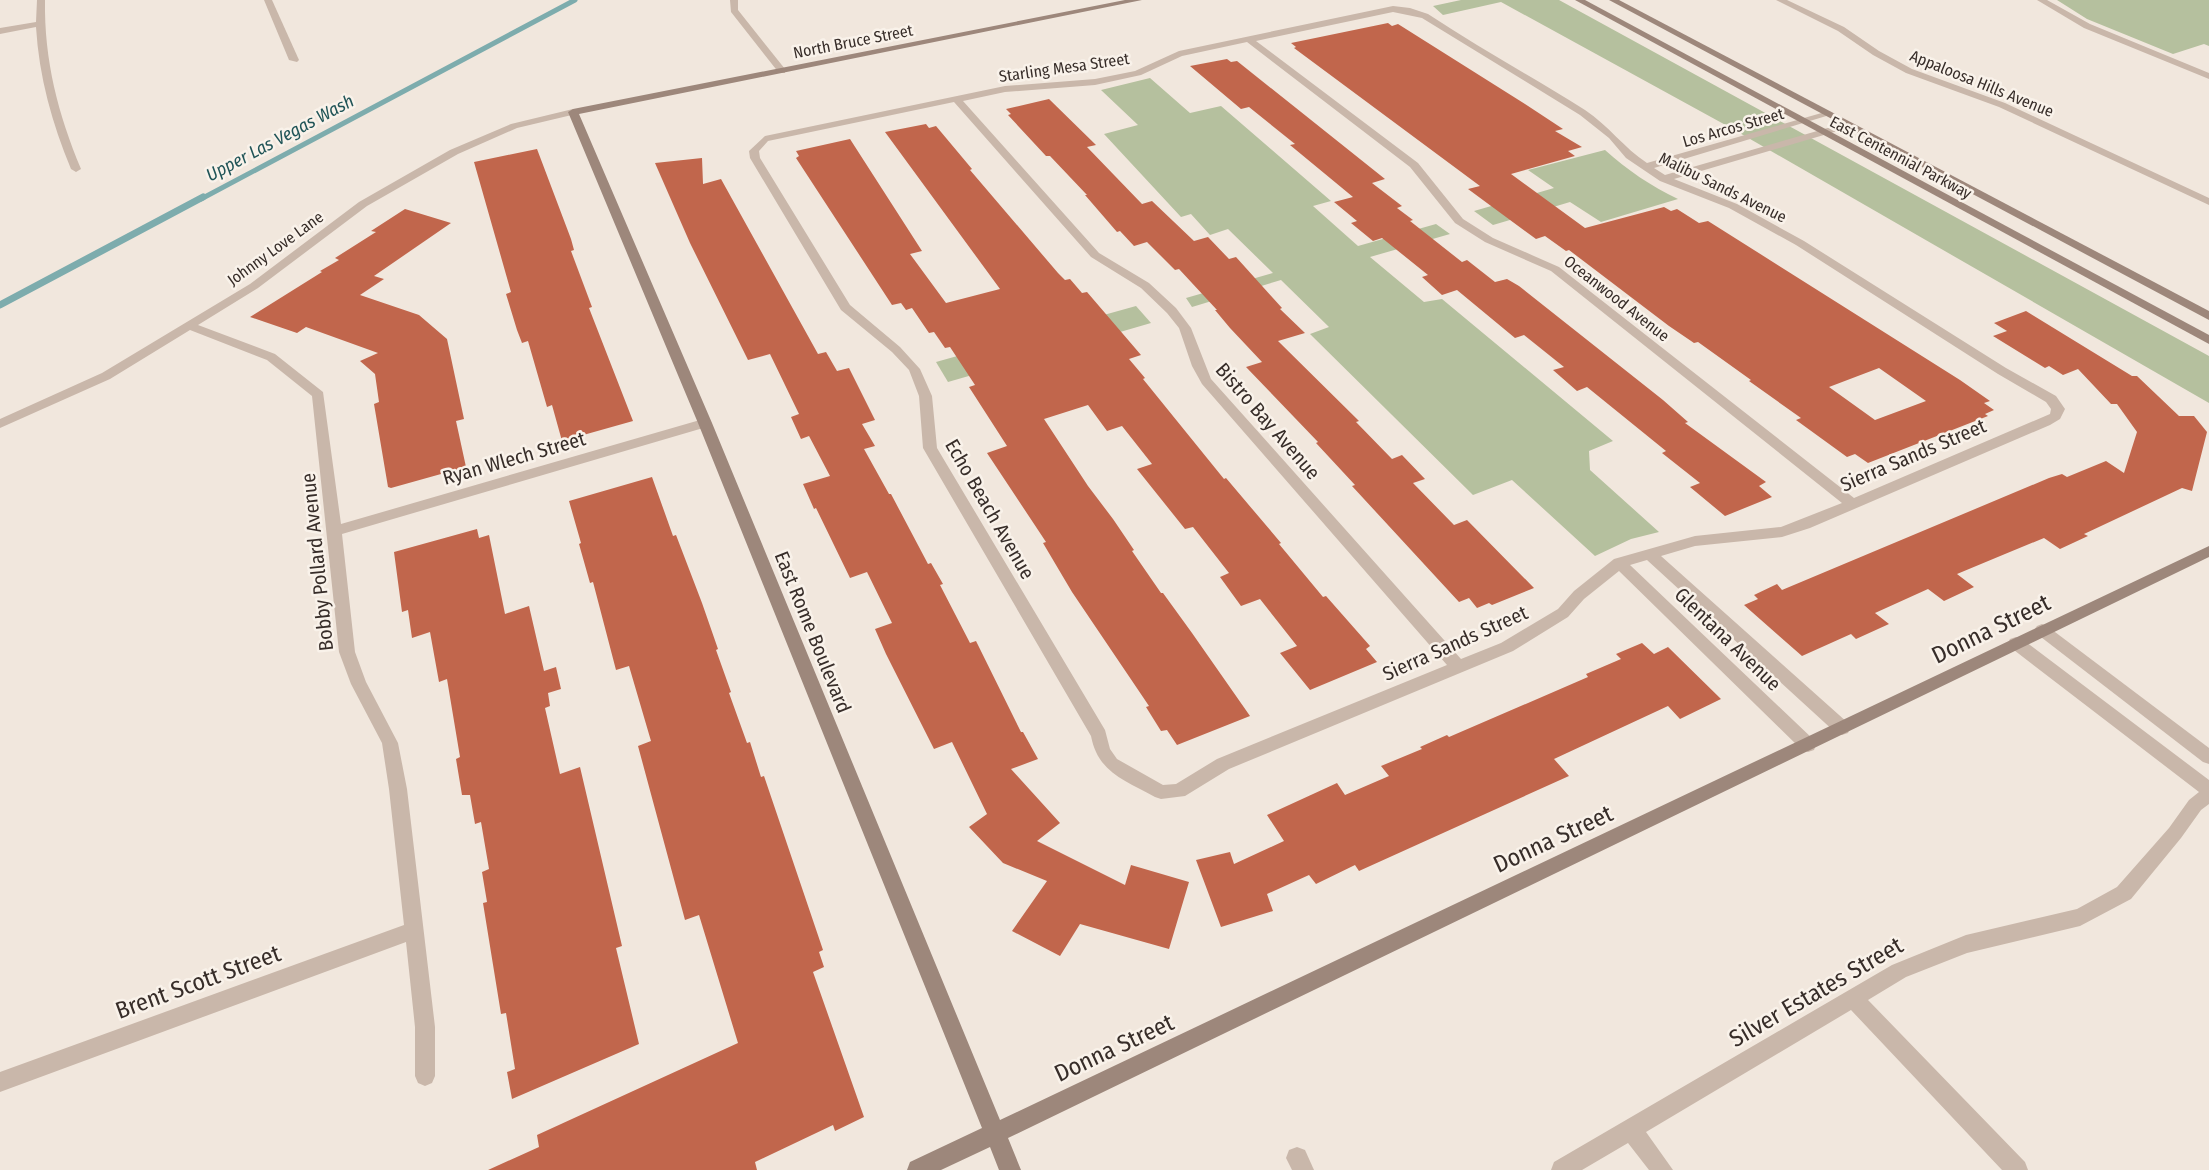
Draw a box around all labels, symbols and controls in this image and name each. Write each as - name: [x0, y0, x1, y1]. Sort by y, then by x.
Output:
- street label: North Bruce Street: [792, 20, 915, 62]
- street label: Appaloosa Hills Avenue: [1907, 46, 2056, 121]
- street label: Starling Mesa Street: [998, 49, 1131, 86]
- water label: Upper Las Vegas Wash: [202, 90, 358, 186]
- street label: Los Arcos Street: [1680, 104, 1787, 151]
- street label: East Centennial Parkway: [1827, 112, 1976, 203]
- street label: Malibu Sands Avenue: [1656, 148, 1790, 227]
- street label: Johnny Love Lane: [224, 207, 327, 290]
- street label: Oceanwood Avenue: [1560, 251, 1673, 345]
- street label: Bistro Bay Avenue: [1211, 358, 1325, 484]
- street label: Sierra Sands Street: [1836, 413, 1990, 497]
- street label: Ryan Wlech Street: [440, 426, 589, 490]
- street label: Echo Beach Avenue: [940, 435, 1040, 583]
- street label: Bobby Pollard Avenue: [296, 472, 338, 652]
- street label: East Rome Boulevard: [770, 548, 856, 716]
- street label: Glentana Avenue: [1670, 582, 1786, 696]
- street label: Donna Street: [1927, 588, 2055, 670]
- street label: Sierra Sands Street: [1379, 600, 1532, 686]
- street label: Donna Street: [1489, 799, 1617, 879]
- street label: Silver Estates Street: [1724, 931, 1908, 1053]
- street label: Brent Scott Street: [112, 939, 284, 1025]
- street label: Donna Street: [1050, 1008, 1178, 1088]

